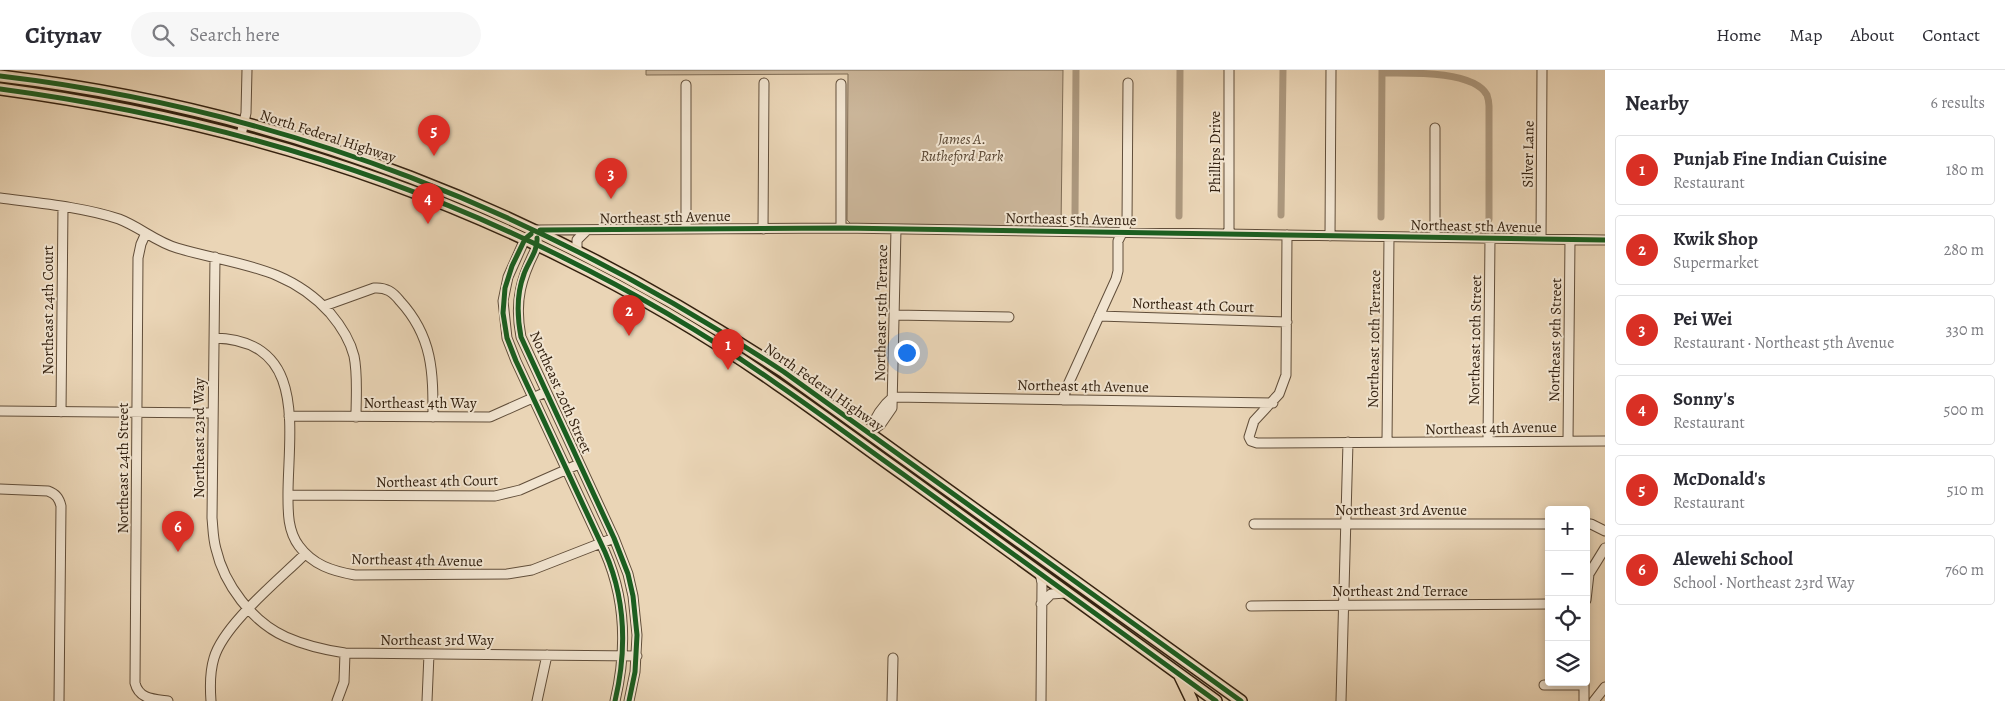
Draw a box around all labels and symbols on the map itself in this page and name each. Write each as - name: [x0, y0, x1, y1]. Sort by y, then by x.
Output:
- street label: North Federal Highway: [258, 105, 399, 167]
- street label: Phillips Drive: [1205, 110, 1225, 193]
- pin: 5: [418, 115, 450, 156]
- street label: Silver Lane: [1517, 120, 1539, 188]
- park label: James A. Rutheford Park: [921, 129, 1004, 166]
- pin: 3: [595, 158, 627, 199]
- pin: 4: [412, 183, 444, 224]
- street label: Northeast 5th Avenue: [599, 206, 731, 228]
- street label: Northeast 5th Avenue: [1005, 208, 1137, 230]
- street label: Northeast 5th Avenue: [1410, 215, 1542, 237]
- street label: Northeast 15th Terrace: [870, 244, 892, 382]
- street label: Northeast 24th Court: [38, 245, 58, 375]
- street label: Northeast 10th Terrace: [1363, 269, 1385, 408]
- street label: Northeast 10th Street: [1464, 275, 1486, 405]
- street label: Northeast 9th Street: [1544, 278, 1566, 402]
- street label: Northeast 4th Court: [1131, 293, 1255, 317]
- pin: 2: [613, 295, 645, 336]
- street label: Northeast 20th Street: [525, 328, 597, 457]
- pin: 1: [712, 329, 744, 370]
- street label: North Federal Highway: [760, 338, 888, 436]
- your location: [894, 340, 920, 366]
- street label: Northeast 4th Avenue: [1017, 375, 1149, 397]
- street label: Northeast 23rd Way: [189, 377, 209, 498]
- street label: Northeast 4th Way: [363, 393, 477, 413]
- street label: Northeast 24th Street: [113, 402, 133, 534]
- street label: Northeast 4th Avenue: [1425, 417, 1557, 439]
- street label: Northeast 4th Court: [376, 470, 498, 492]
- street label: Northeast 3rd Avenue: [1335, 500, 1467, 520]
- pin: 6: [162, 511, 194, 552]
- street label: Northeast 4th Avenue: [351, 549, 483, 571]
- street label: Northeast 2nd Terrace: [1332, 581, 1468, 601]
- street label: Northeast 3rd Way: [380, 630, 494, 650]

